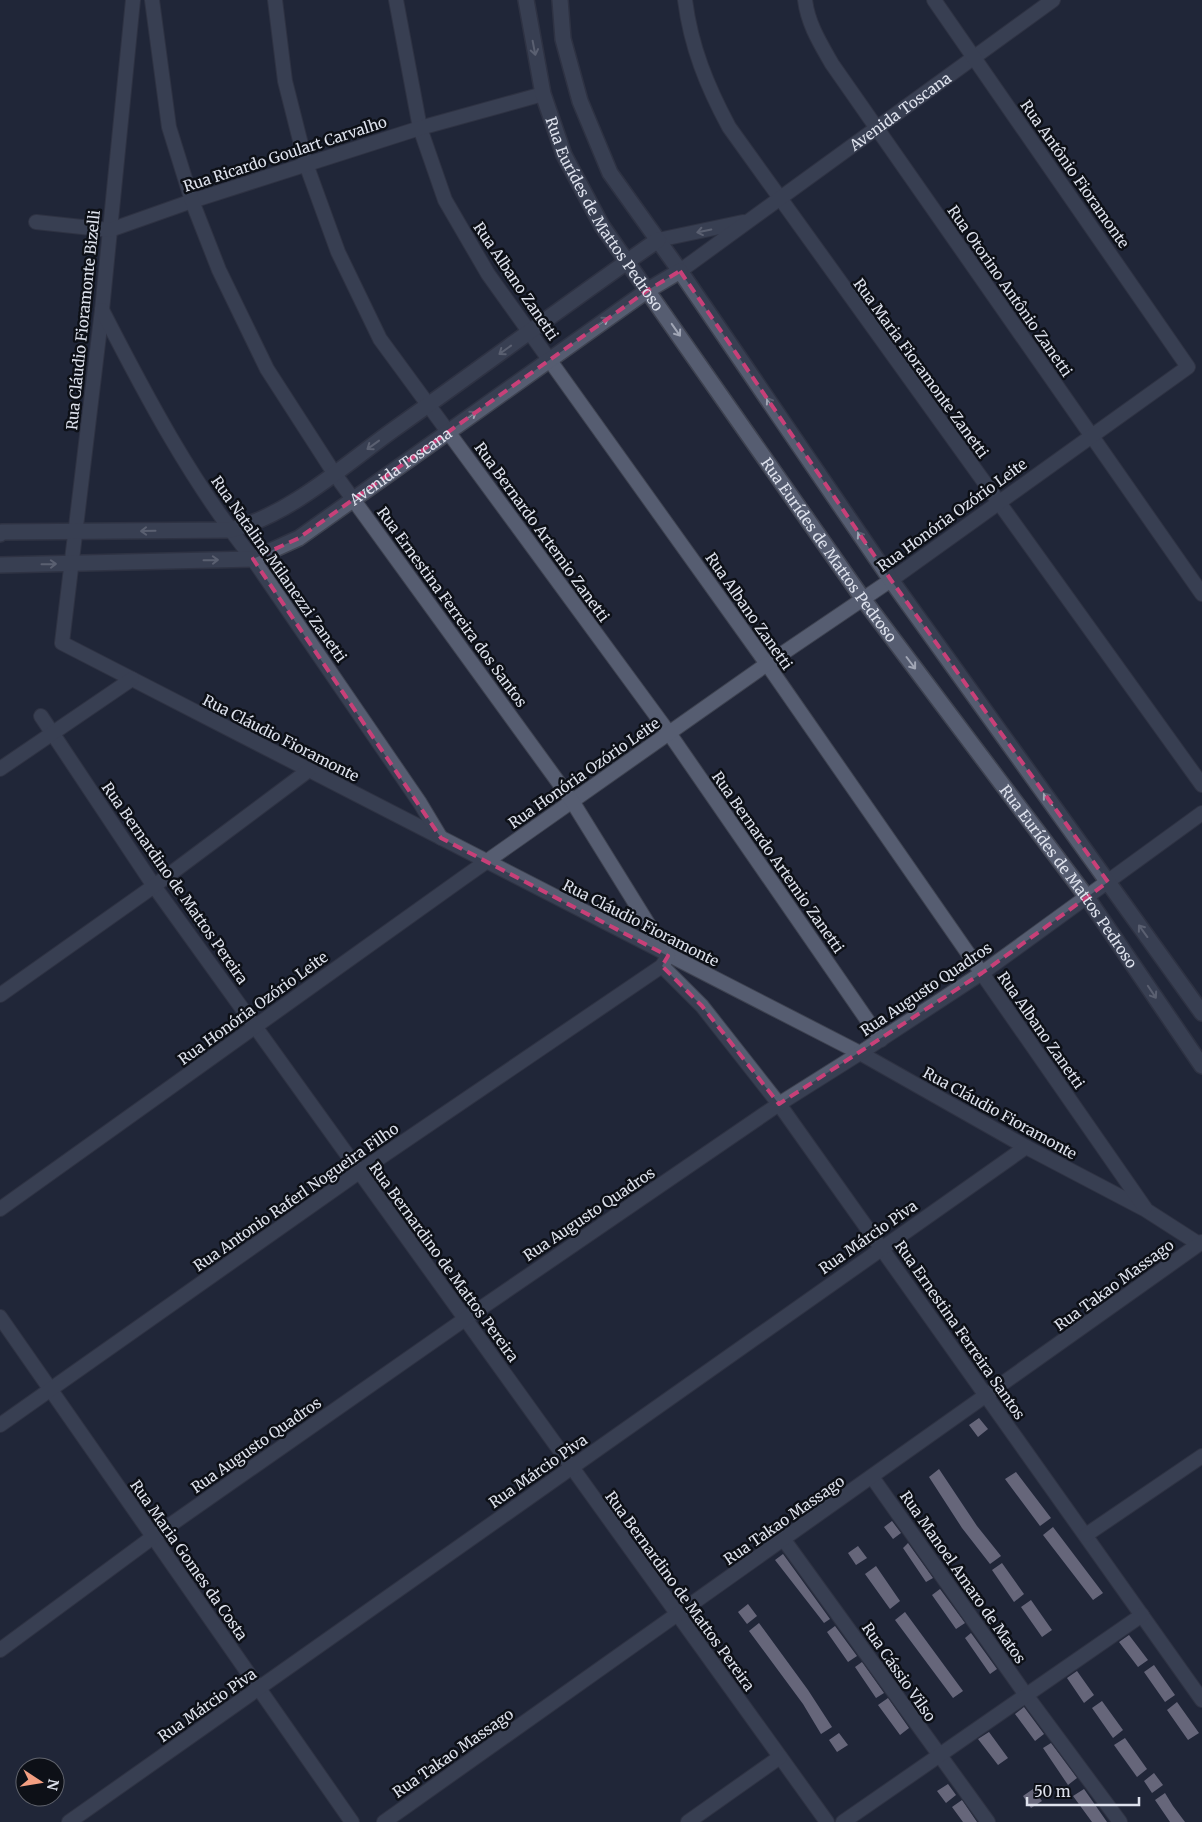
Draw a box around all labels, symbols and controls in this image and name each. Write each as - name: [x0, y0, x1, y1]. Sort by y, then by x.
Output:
- one-way arrow: [529, 40, 539, 56]
- street label: Avenida Toscana: [845, 68, 955, 155]
- street label: Rua Antônio Fioramonte: [1017, 96, 1134, 252]
- street label: Rua Ricardo Goulart Carvalho: [181, 112, 389, 196]
- street label: Rua Eurídes de Mattos Pedroso: [542, 114, 668, 315]
- street label: Rua Otorino Antônio Zanetti: [944, 202, 1077, 380]
- street label: Rua Cláudio Fioramonte Bizelli: [62, 209, 104, 431]
- street label: Rua Albano Zanetti: [469, 218, 563, 344]
- one-way arrow: [696, 226, 712, 236]
- street label: Rua Maria Fioramonte Zanetti: [849, 275, 993, 462]
- one-way arrow: [595, 317, 609, 327]
- one-way arrow: [671, 323, 681, 337]
- one-way arrow: [498, 345, 512, 355]
- one-way arrow: [766, 397, 776, 411]
- one-way arrow: [463, 411, 477, 421]
- street label: Avenida Toscana: [345, 423, 455, 509]
- street label: Rua Bernardo Artemio Zanetti: [470, 439, 614, 626]
- one-way arrow: [366, 440, 380, 450]
- street label: Rua Eurídes de Mattos Pedroso: [757, 454, 901, 646]
- street label: Rua Honória Ozório Leite: [873, 454, 1031, 576]
- street label: Rua Natalina Milanezzi Zanetti: [207, 472, 351, 666]
- street label: Rua Ernestina Ferreira dos Santos: [373, 503, 531, 711]
- one-way arrow: [140, 526, 156, 536]
- one-way arrow: [857, 532, 867, 546]
- street label: Rua Albano Zanetti: [702, 549, 797, 673]
- one-way arrow: [203, 556, 219, 565]
- one-way arrow: [40, 559, 56, 569]
- one-way arrow: [906, 656, 917, 669]
- street label: Rua Cláudio Fioramonte: [200, 690, 362, 786]
- street label: Rua Honória Ozório Leite: [505, 713, 663, 833]
- street label: Rua Bernardo Artemio Zanetti: [708, 768, 848, 957]
- street label: Rua Bernardino de Mattos Pereira: [98, 778, 252, 988]
- street label: Rua Eurídes de Mattos Pedroso: [996, 781, 1142, 972]
- one-way arrow: [1043, 792, 1053, 806]
- street label: Rua Cláudio Fioramonte: [560, 875, 722, 971]
- one-way arrow: [1138, 924, 1148, 938]
- street label: Rua Augusto Quadros: [857, 938, 995, 1040]
- street label: Rua Honória Ozório Leite: [174, 947, 332, 1069]
- street label: Rua Albano Zanetti: [994, 968, 1089, 1092]
- one-way arrow: [1147, 985, 1157, 999]
- street label: Rua Cláudio Fioramonte: [920, 1063, 1080, 1163]
- street label: Rua Antonio Raferl Nogueira Filho: [190, 1119, 402, 1275]
- street label: Rua Bernardino de Mattos Pereira: [365, 1158, 523, 1366]
- street label: Rua Augusto Quadros: [520, 1163, 658, 1265]
- street label: Rua Márcio Piva: [815, 1196, 921, 1278]
- street label: Rua Takao Massago: [1051, 1235, 1178, 1335]
- street label: Rua Ernestina Ferreira Santos: [891, 1237, 1029, 1423]
- street label: Rua Augusto Quadros: [187, 1393, 325, 1497]
- street label: Rua Márcio Piva: [485, 1430, 591, 1512]
- street label: Rua Takao Massago: [720, 1471, 848, 1569]
- street label: Rua Maria Gomes da Costa: [126, 1476, 252, 1644]
- street label: Rua Bernardino de Mattos Pereira: [601, 1487, 759, 1695]
- street label: Rua Manoel Amaro de Matos: [896, 1487, 1030, 1667]
- street label: Rua Cássio Vilso: [858, 1619, 940, 1725]
- street label: Rua Márcio Piva: [154, 1664, 260, 1746]
- street label: Rua Takao Massago: [389, 1704, 517, 1802]
- north arrow: [15, 1757, 65, 1807]
- scale bar: [1027, 1774, 1140, 1806]
- text: N: [43, 1777, 63, 1792]
- text: 50 m: [1034, 1782, 1071, 1801]

